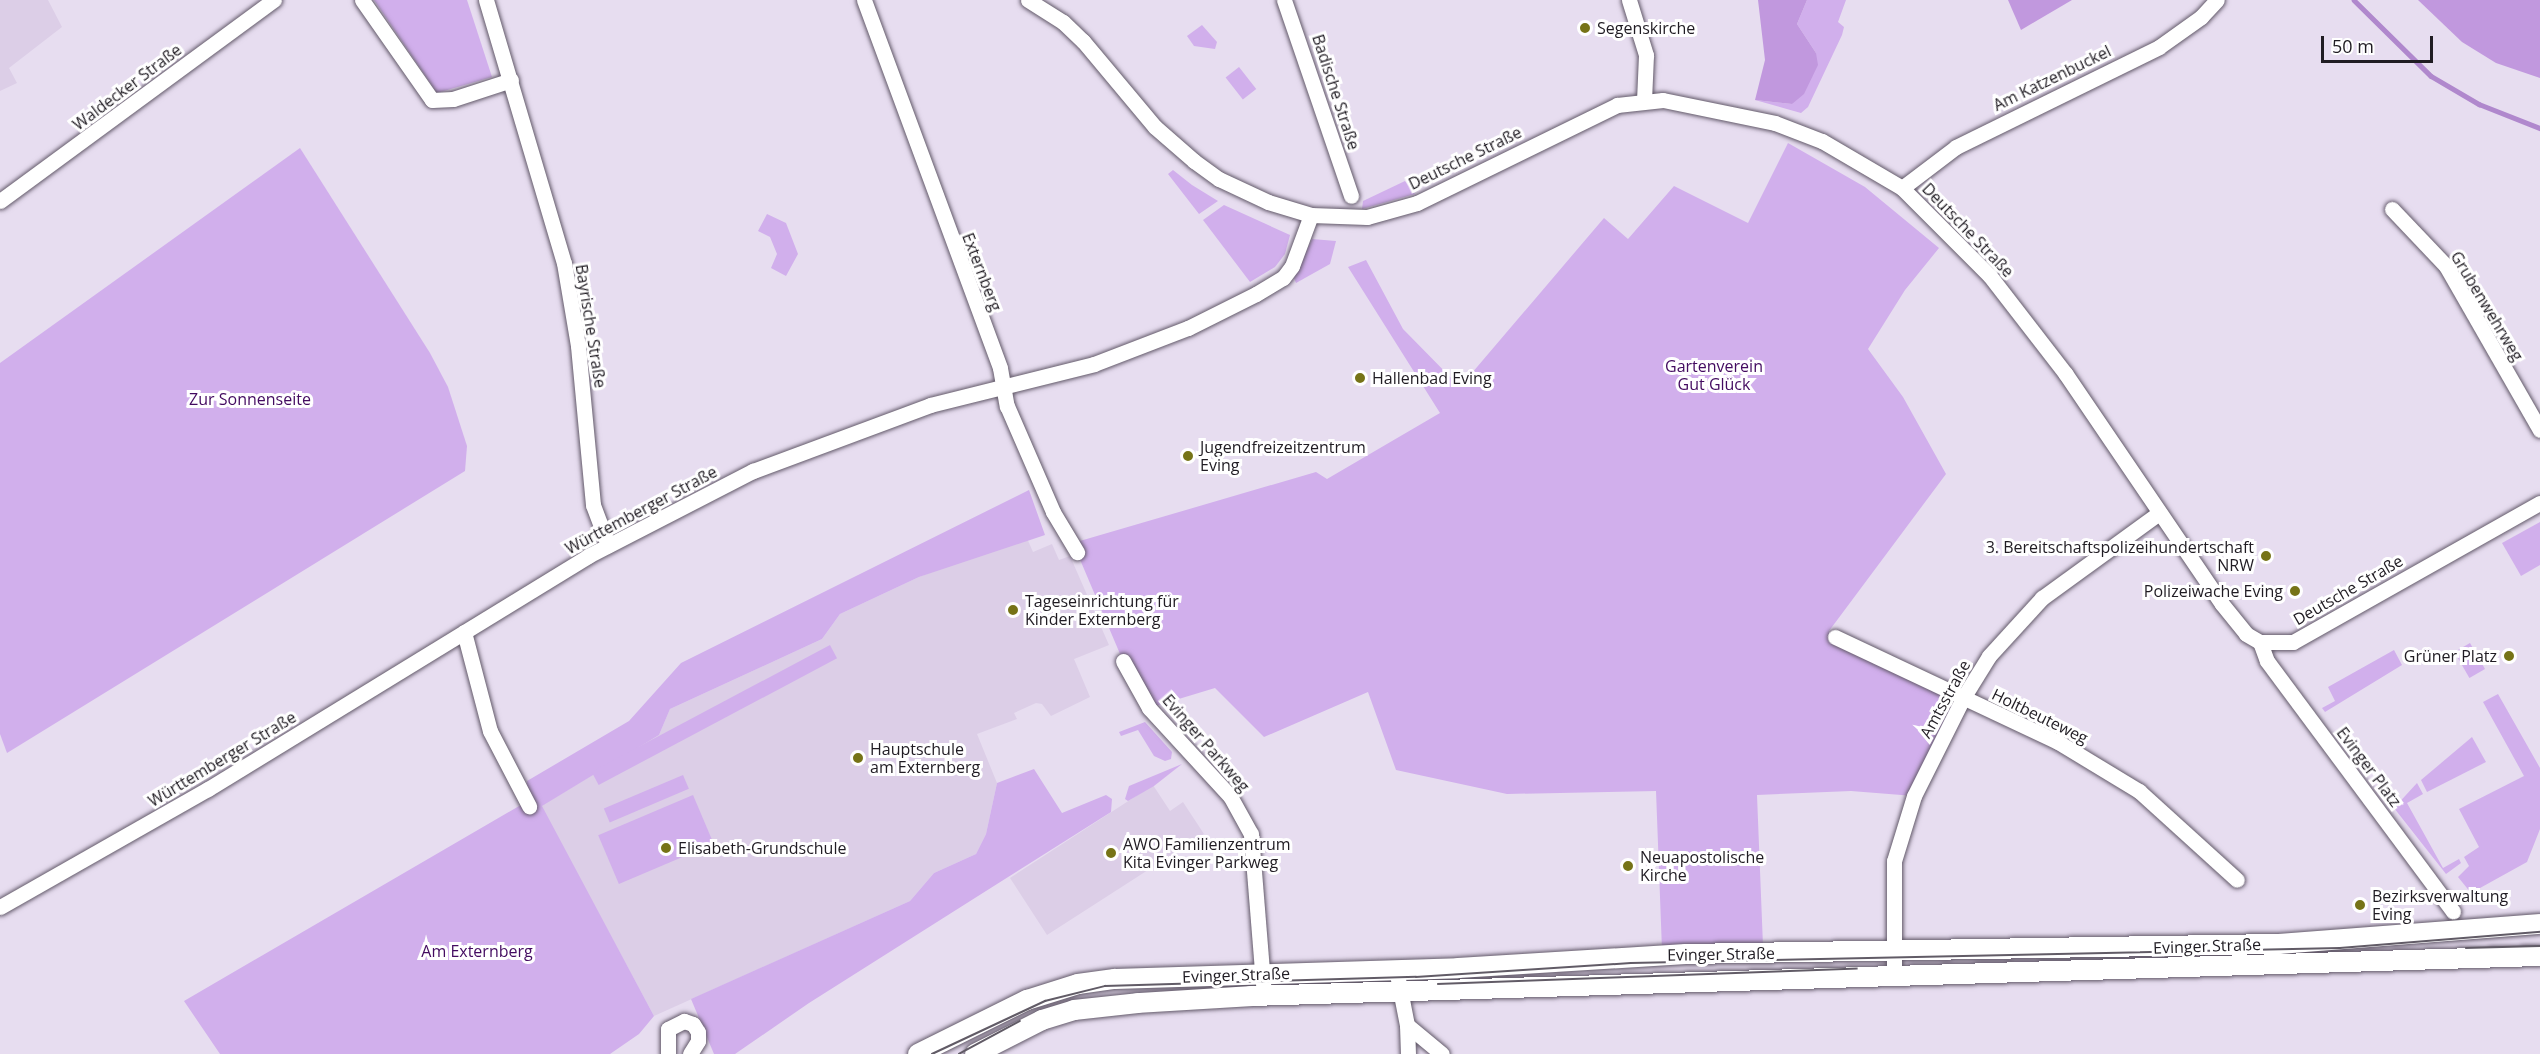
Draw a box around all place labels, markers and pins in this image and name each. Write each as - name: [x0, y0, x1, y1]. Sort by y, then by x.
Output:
- place label: Segenskirche: [1597, 18, 1695, 38]
- marker: Segenskirche: [1578, 21, 1592, 35]
- place label: Hallenbad Eving: [1372, 368, 1492, 388]
- marker: Hallenbad Eving: [1353, 371, 1367, 385]
- place label: Jugendfreizeitzentrum Eving: [1200, 437, 1366, 475]
- marker: Jugendfreizeitzentrum Eving: [1181, 449, 1195, 463]
- place label: 3. Bereitschaftspolizeihundertschaft NRW: [1986, 537, 2254, 575]
- marker: 3. Bereitschaftspolizeihundertschaft NRW: [2259, 549, 2273, 563]
- place label: Polizeiwache Eving: [2144, 581, 2283, 601]
- marker: Polizeiwache Eving: [2288, 584, 2302, 598]
- place label: Tageseinrichtung für Kinder Externberg: [1025, 591, 1179, 629]
- marker: Tageseinrichtung für Kinder Externberg: [1006, 603, 1020, 617]
- place label: Grüner Platz: [2404, 646, 2497, 666]
- marker: Grüner Platz: [2502, 649, 2516, 663]
- place label: Hauptschule am Externberg: [870, 739, 980, 777]
- marker: Hauptschule am Externberg: [851, 751, 865, 765]
- place label: AWO Familienzentrum Kita Evinger Parkweg: [1123, 834, 1291, 872]
- place label: Elisabeth-Grundschule: [678, 838, 846, 858]
- marker: Elisabeth-Grundschule: [659, 841, 673, 855]
- marker: AWO Familienzentrum Kita Evinger Parkweg: [1104, 846, 1118, 860]
- place label: Neuapostolische Kirche: [1640, 847, 1764, 885]
- marker: Neuapostolische Kirche: [1621, 859, 1635, 873]
- place label: Bezirksverwaltung Eving: [2372, 886, 2508, 924]
- marker: Bezirksverwaltung Eving: [2353, 898, 2367, 912]

